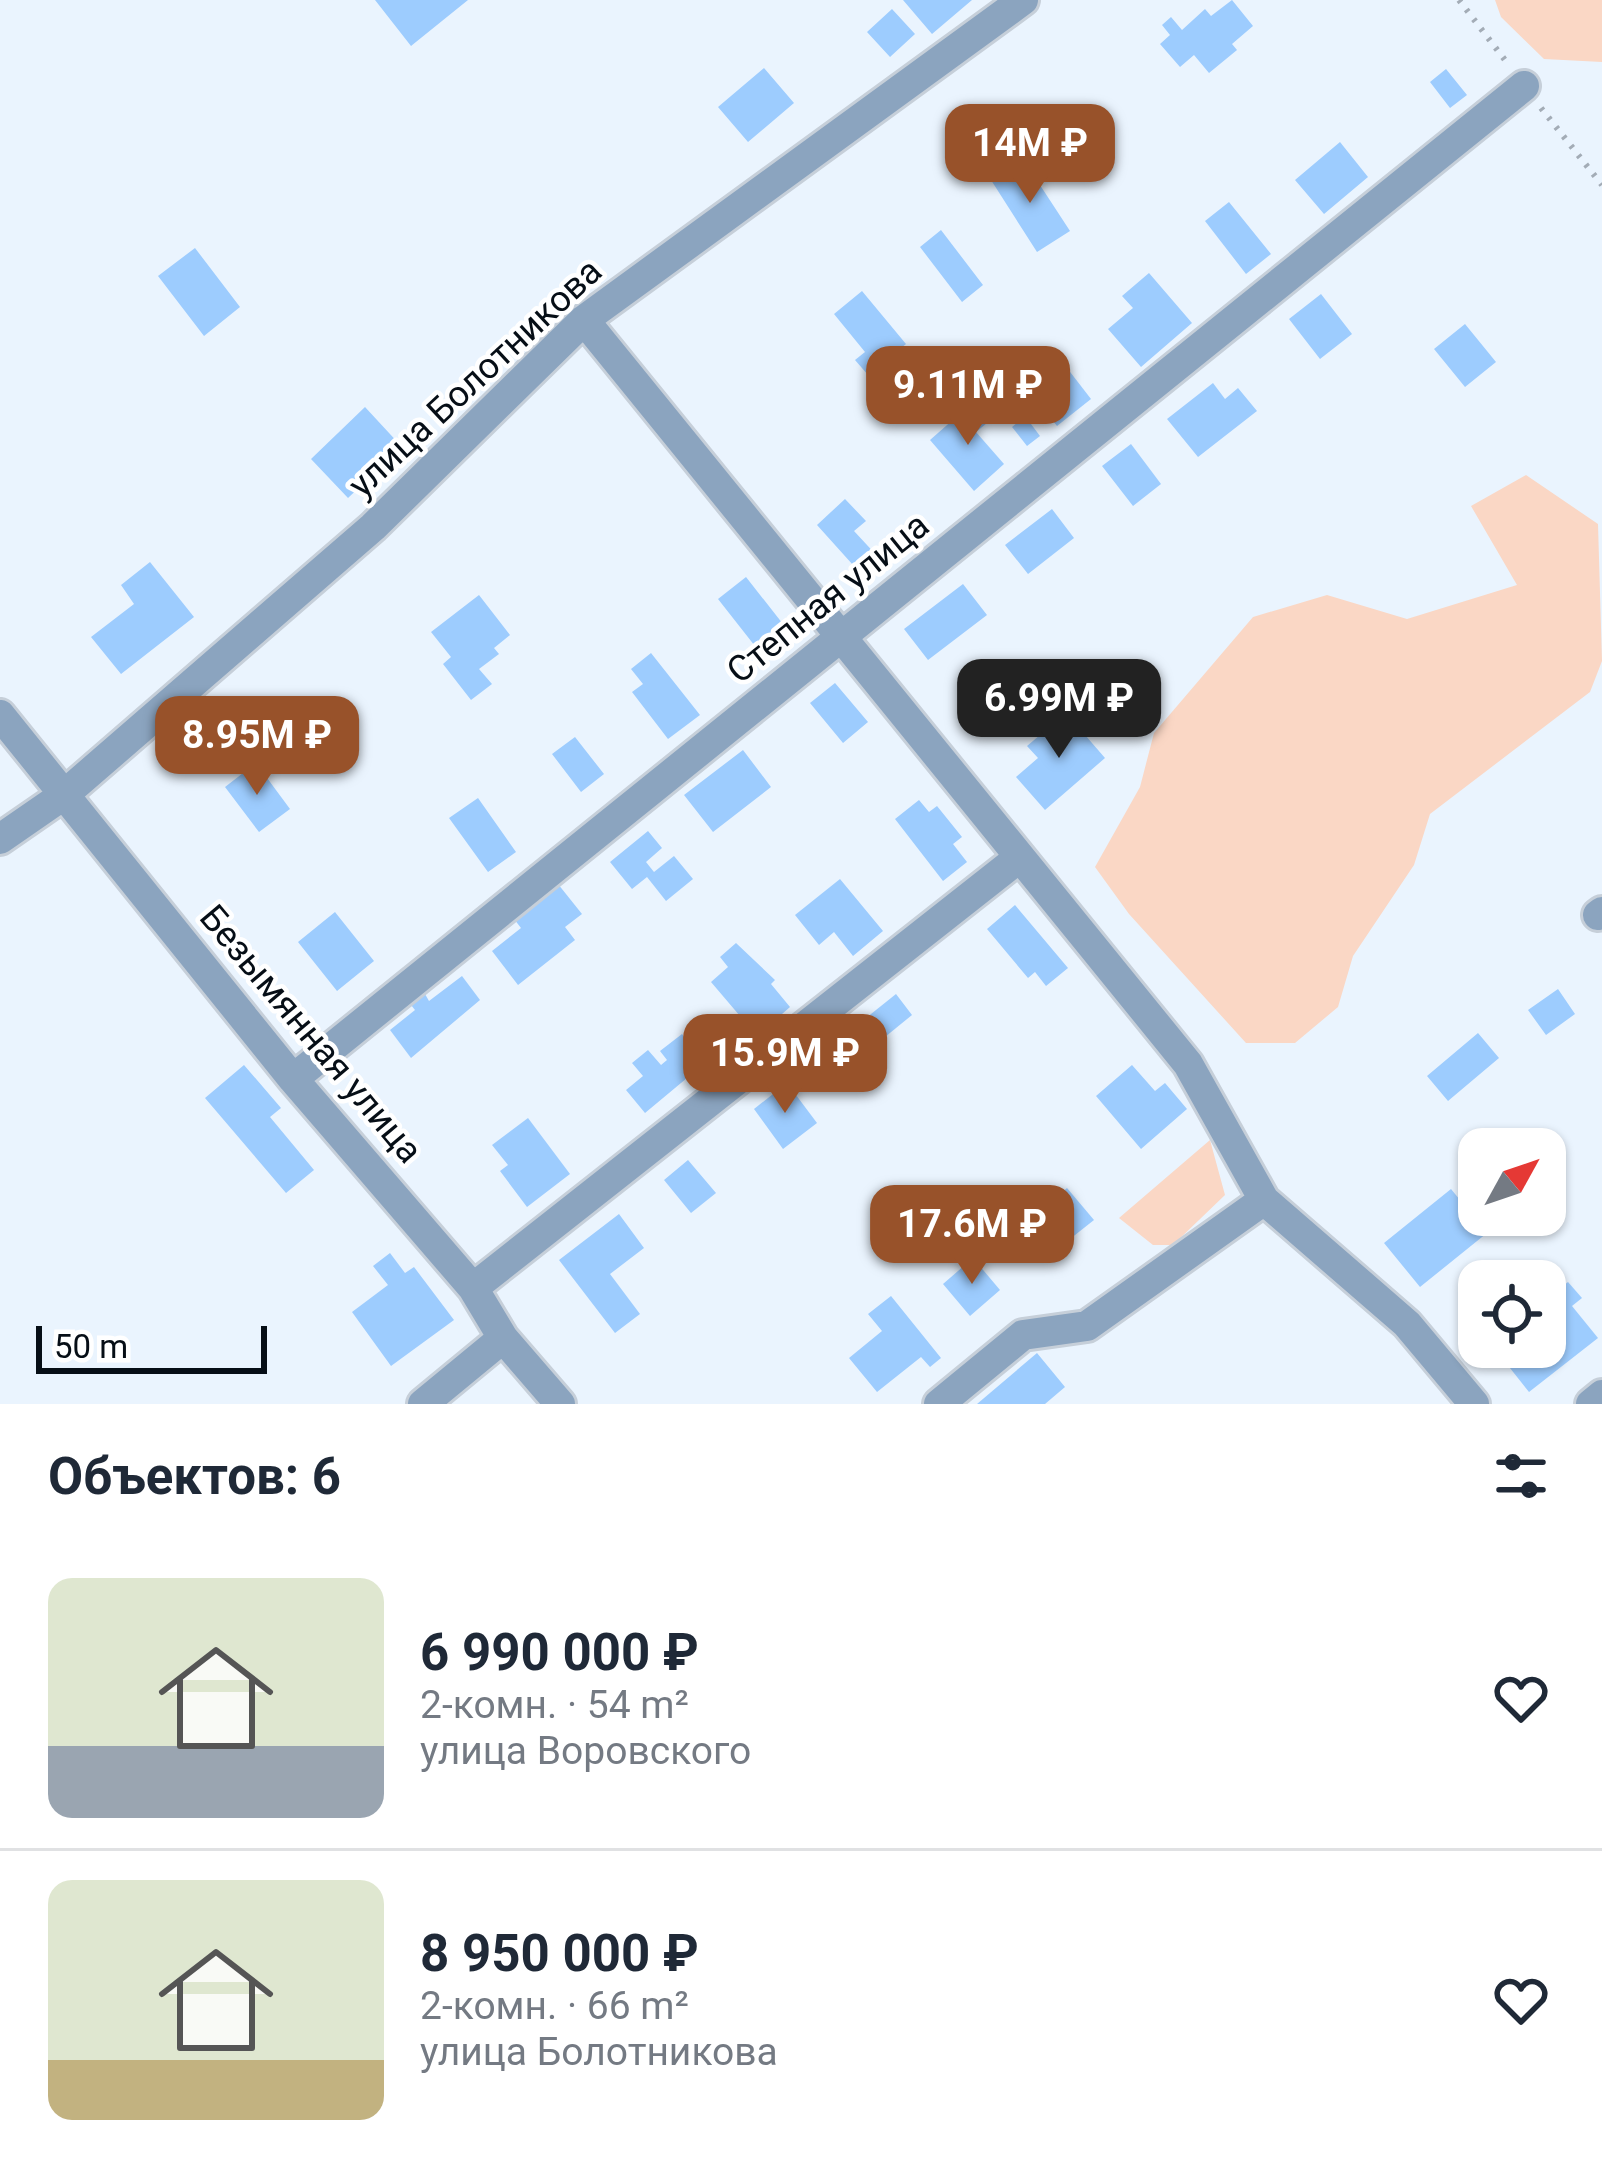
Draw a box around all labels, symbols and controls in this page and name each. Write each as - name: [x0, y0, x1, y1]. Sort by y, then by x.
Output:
- pin: 14M ₽: [946, 104, 1114, 206]
- text: 14M ₽: [972, 120, 1088, 166]
- street label: улица Болотникова: [340, 250, 610, 506]
- pin: 9.11M ₽: [857, 346, 1079, 448]
- text: 9.11M ₽: [893, 362, 1043, 408]
- street label: Степная улица: [719, 504, 937, 692]
- pin: 6.99M ₽: [948, 659, 1170, 761]
- text: 6.99M ₽: [984, 675, 1134, 721]
- pin: 8.95M ₽: [146, 696, 368, 798]
- text: 8.95M ₽: [182, 712, 332, 758]
- street label: Безымянная улица: [191, 897, 431, 1171]
- pin: 15.9M ₽: [674, 1014, 896, 1116]
- text: 15.9M ₽: [710, 1030, 860, 1076]
- north arrow: [1458, 1128, 1566, 1236]
- map controls: [1458, 1128, 1566, 1368]
- pin: 17.6M ₽: [861, 1185, 1083, 1287]
- text: 17.6M ₽: [897, 1201, 1047, 1247]
- button: locate: [1458, 1260, 1566, 1368]
- scale bar: [36, 1320, 267, 1373]
- text: 50 m: [54, 1327, 128, 1366]
- icon: filters: [1488, 1443, 1554, 1509]
- text: Объектов: 6: [48, 1447, 341, 1506]
- text: 6 990 000 ₽: [420, 1623, 699, 1682]
- icon: home: [144, 1626, 288, 1770]
- icon: heart: [1488, 1665, 1554, 1731]
- text: 2-комн. · 54 m²: [420, 1682, 689, 1728]
- text: улица Воровского: [420, 1728, 751, 1774]
- text: 8 950 000 ₽: [420, 1924, 699, 1983]
- icon: home: [144, 1928, 288, 2072]
- icon: heart: [1488, 1967, 1554, 2033]
- text: 2-комн. · 66 m²: [420, 1983, 689, 2029]
- text: улица Болотникова: [420, 2029, 778, 2075]

